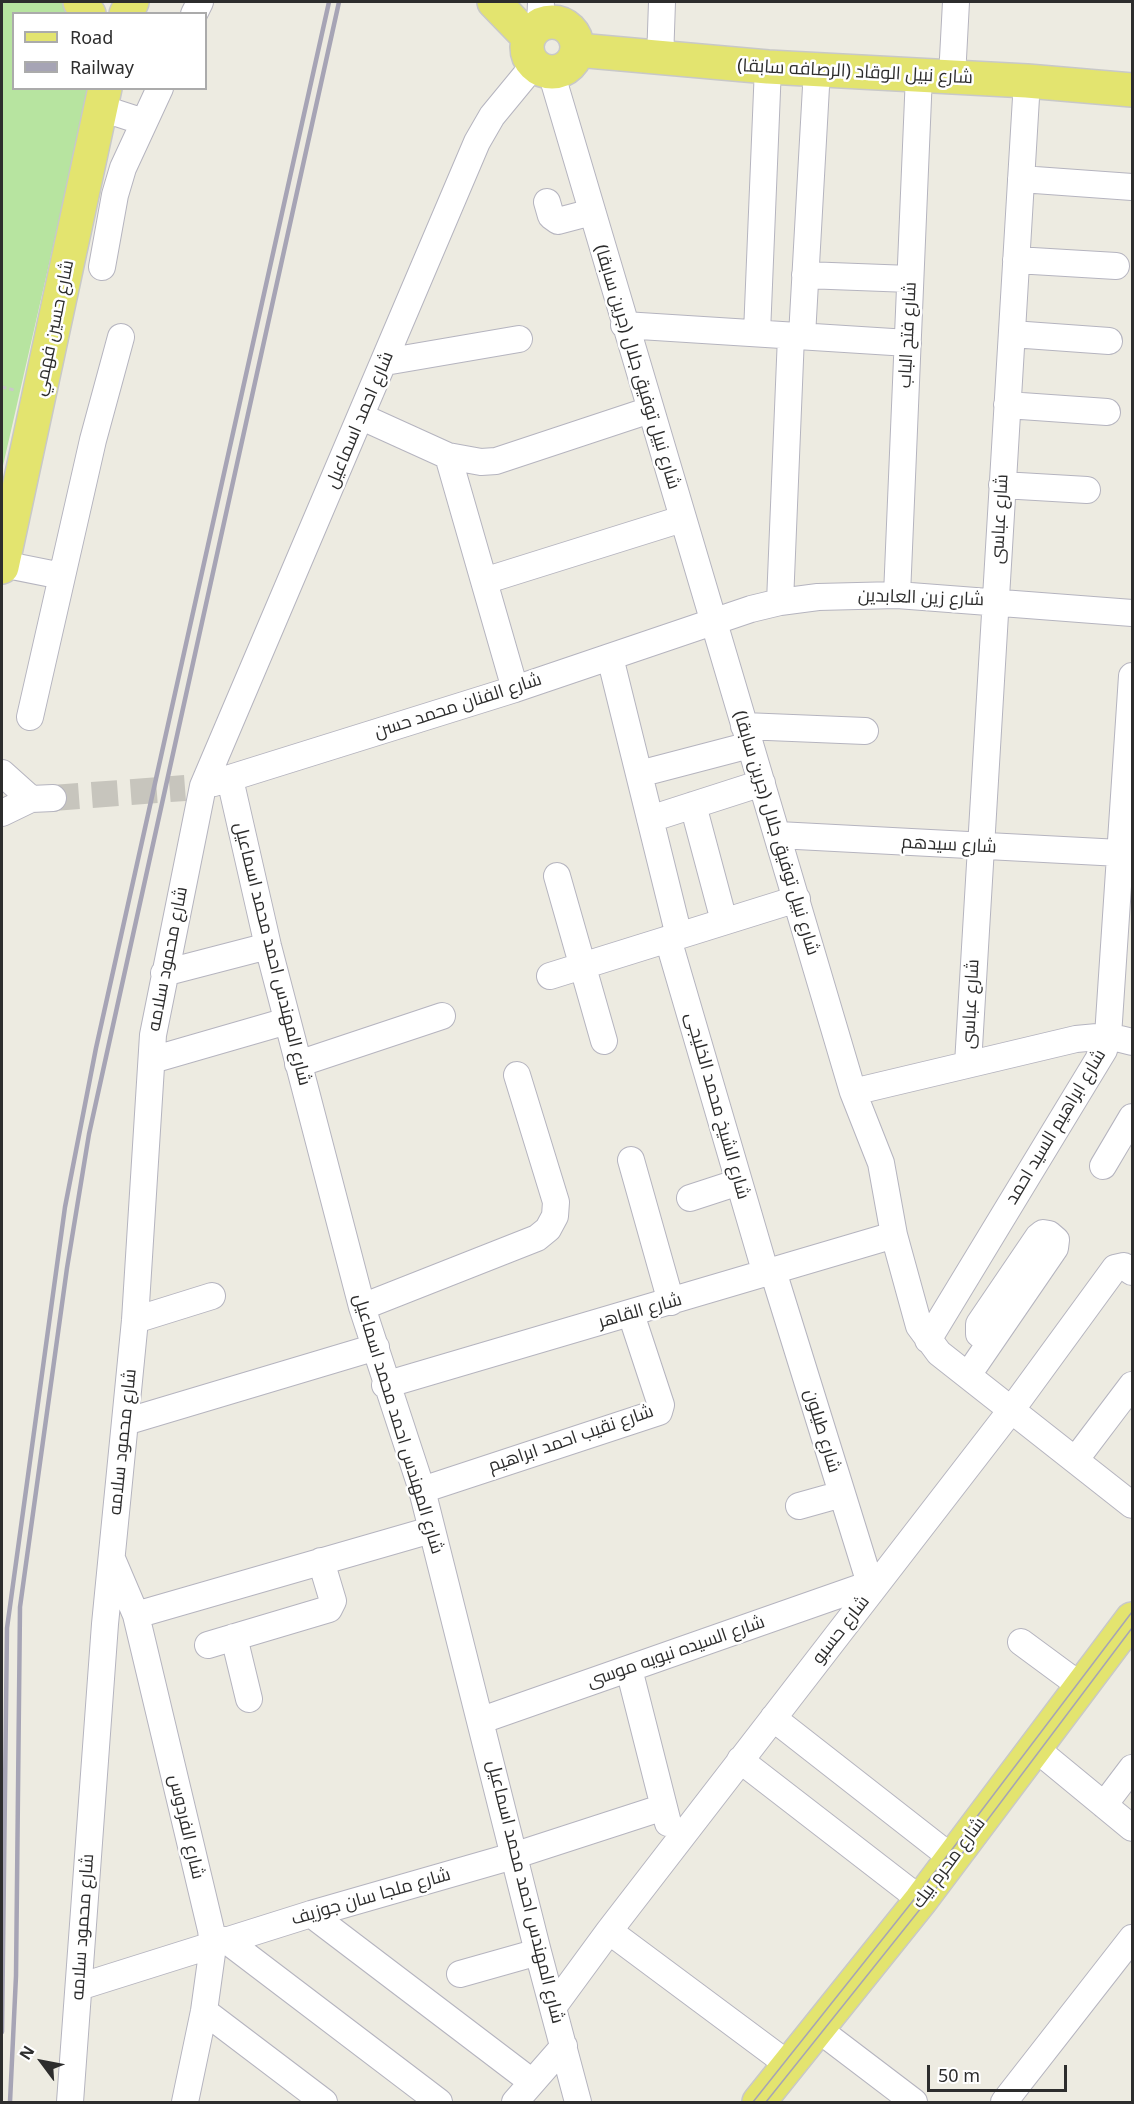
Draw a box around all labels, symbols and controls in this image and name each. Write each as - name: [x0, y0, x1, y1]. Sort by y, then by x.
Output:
- legend: [12, 12, 207, 90]
- text: Road: [70, 25, 113, 49]
- text: Railway: [70, 55, 134, 79]
- street label: شارع نبيل الوقاد (الرصافه سابقا): [737, 55, 973, 89]
- street label: شارع نبيل توفيق جلال (جرين سابقا): [589, 242, 685, 492]
- street label: شارع حسين فهمي: [29, 258, 79, 398]
- street label: شارع فتح الباب: [894, 281, 922, 389]
- street label: شارع احمد اسماعيل: [321, 348, 399, 492]
- street label: شارع عباسى: [987, 474, 1013, 564]
- street label: شارع زين العابدين: [858, 585, 984, 611]
- street label: شارع الفنان محمد حسن: [372, 669, 544, 743]
- street label: شارع نبيل توفيق جلال (جرين سابقا): [728, 708, 824, 958]
- street label: شارع المهندس احمد محمد اسماعيل: [229, 820, 315, 1088]
- street label: شارع سيدهم: [901, 832, 997, 858]
- street label: شارع محمود سلامه: [143, 885, 193, 1033]
- street label: شارع عباسى: [958, 959, 984, 1049]
- street label: شارع الشيخ محمد الخليجى: [680, 1010, 754, 1202]
- street label: شارع ابراهيم السيد احمد: [1001, 1046, 1111, 1208]
- street label: شارع القاهر: [596, 1289, 684, 1333]
- street label: شارع المهندس احمد محمد اسماعيل: [348, 1291, 448, 1557]
- street label: شارع محمود سلامه: [105, 1368, 141, 1516]
- street label: شارع طيلون: [799, 1387, 845, 1475]
- street label: شارع نقيب احمد ابراهيم: [486, 1401, 656, 1477]
- street label: شارع حسبو: [808, 1592, 874, 1668]
- street label: شارع السيده نبويه موسى: [584, 1611, 768, 1693]
- street label: شارع المهندس احمد محمد اسماعيل: [482, 1758, 568, 2026]
- street label: شارع الفردوس: [163, 1773, 209, 1881]
- street label: شارع محرم بيك: [908, 1813, 990, 1913]
- street label: شارع محمود سلامه: [67, 1853, 99, 2001]
- street label: شارع ملجا سان جوزيف: [289, 1864, 453, 1930]
- north arrow: [12, 2032, 72, 2092]
- text: N: [14, 2041, 40, 2064]
- scale bar: [930, 2053, 1070, 2091]
- text: 50 m: [938, 2063, 980, 2087]

